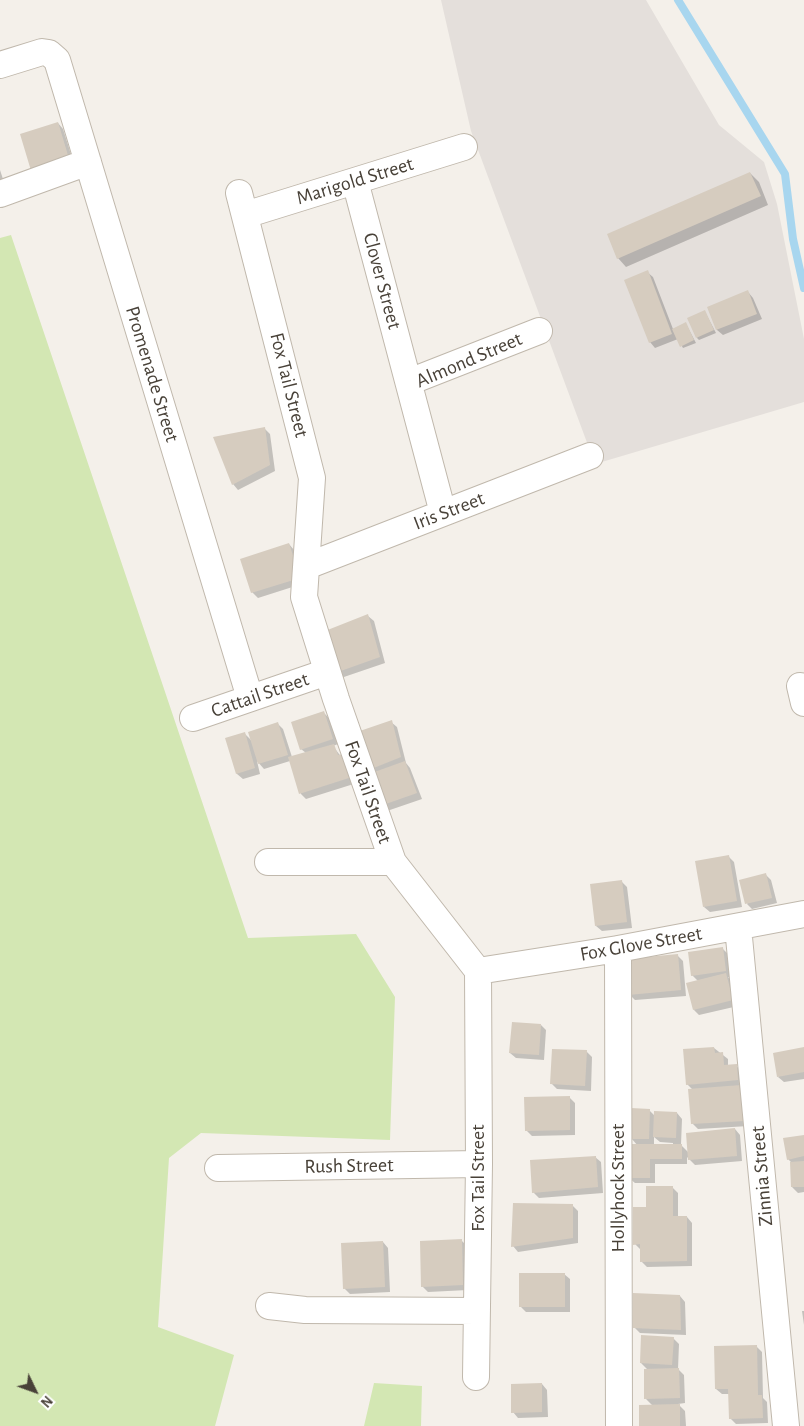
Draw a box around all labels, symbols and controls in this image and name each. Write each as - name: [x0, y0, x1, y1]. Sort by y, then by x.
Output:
- street label: Marigold Street: [294, 152, 416, 210]
- street label: Clover Street: [358, 230, 406, 332]
- street label: Promenade Street: [120, 303, 184, 445]
- street label: Almond Street: [412, 327, 526, 393]
- street label: Fox Tail Street: [264, 330, 314, 440]
- street label: Iris Street: [410, 486, 488, 536]
- street label: Cattail Street: [208, 667, 312, 723]
- street label: Fox Tail Street: [339, 737, 397, 847]
- street label: Fox Glove Street: [578, 921, 704, 967]
- street label: Fox Tail Street: [466, 1124, 490, 1232]
- street label: Hollyhock Street: [606, 1124, 630, 1252]
- street label: Zinnia Street: [746, 1125, 778, 1227]
- street label: Rush Street: [304, 1153, 394, 1179]
- north arrow: [10, 1366, 60, 1416]
- text: N: [38, 1393, 55, 1409]

